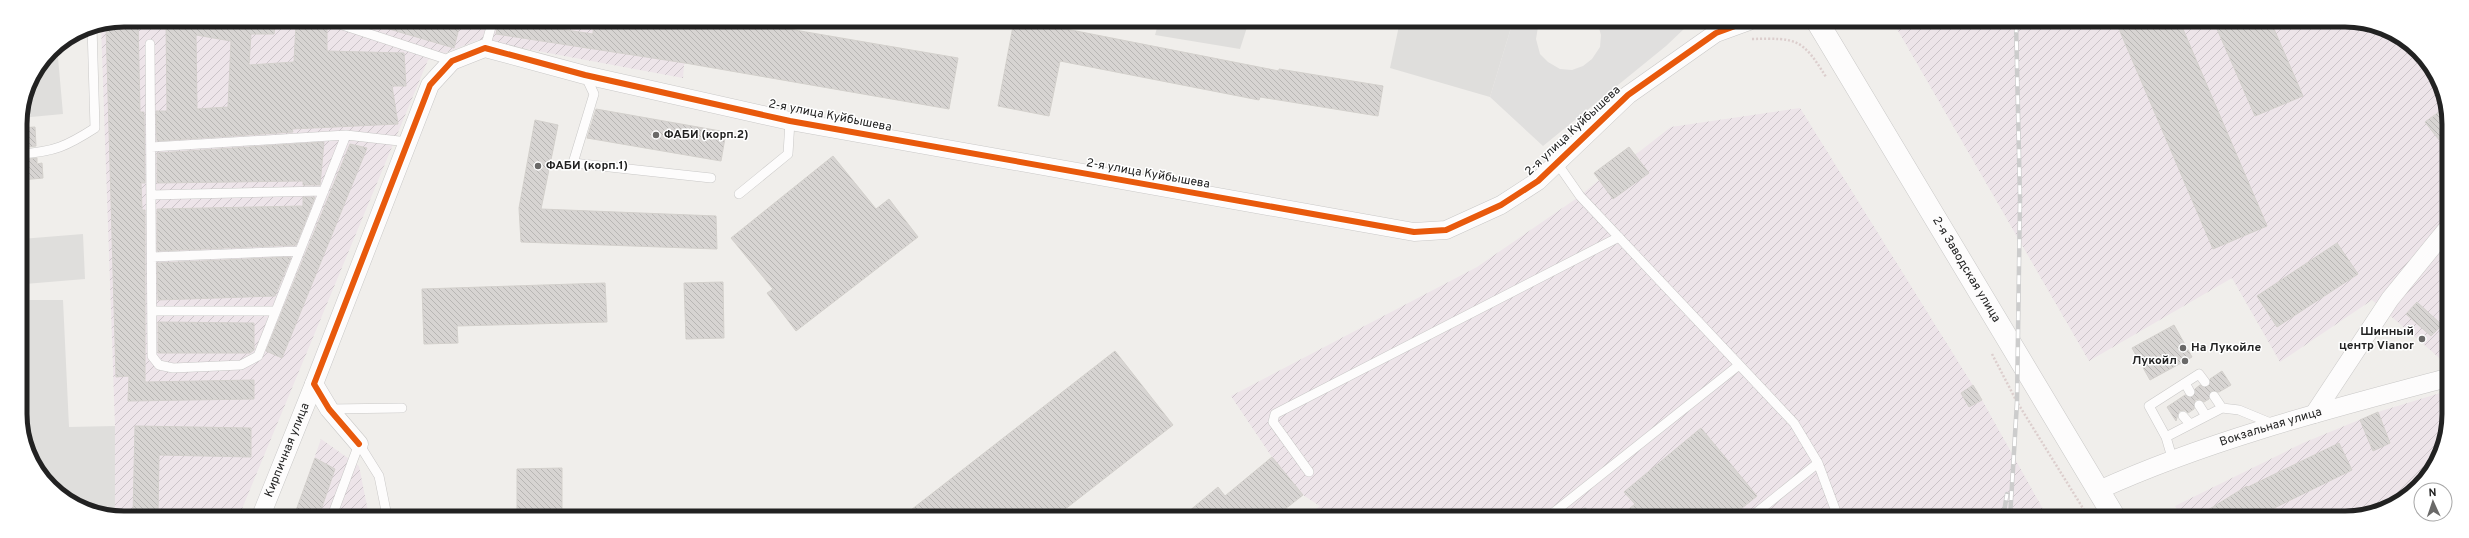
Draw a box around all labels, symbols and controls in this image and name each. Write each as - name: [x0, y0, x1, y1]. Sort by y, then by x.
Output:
- street label: 2-я улица Куйбышева: [1522, 82, 1624, 180]
- street label: 2-я улица Куйбышева: [767, 96, 893, 136]
- place label: ФАБИ (корп.2): [664, 127, 749, 143]
- marker: ФАБИ (корп.2): [651, 130, 661, 140]
- street label: 2-я улица Куйбышева: [1085, 155, 1211, 193]
- place label: ФАБИ (корп.1): [546, 158, 628, 174]
- marker: ФАБИ (корп.1): [533, 161, 543, 171]
- street label: 2-я Заводская улица: [1928, 214, 2004, 325]
- place label: Шинный центр Vianor: [2339, 324, 2414, 354]
- marker: Шинный центр Vianor: [2417, 334, 2427, 344]
- place label: На Лукойле: [2191, 340, 2261, 356]
- marker: На Лукойле: [2178, 343, 2188, 353]
- place label: Лукойл: [2132, 353, 2177, 369]
- marker: Лукойл: [2180, 356, 2190, 366]
- street label: Кирпичная улица: [261, 400, 314, 500]
- street label: Вокзальная улица: [2218, 404, 2324, 450]
- north arrow: [2413, 482, 2453, 522]
- text: N: [2428, 486, 2437, 500]

